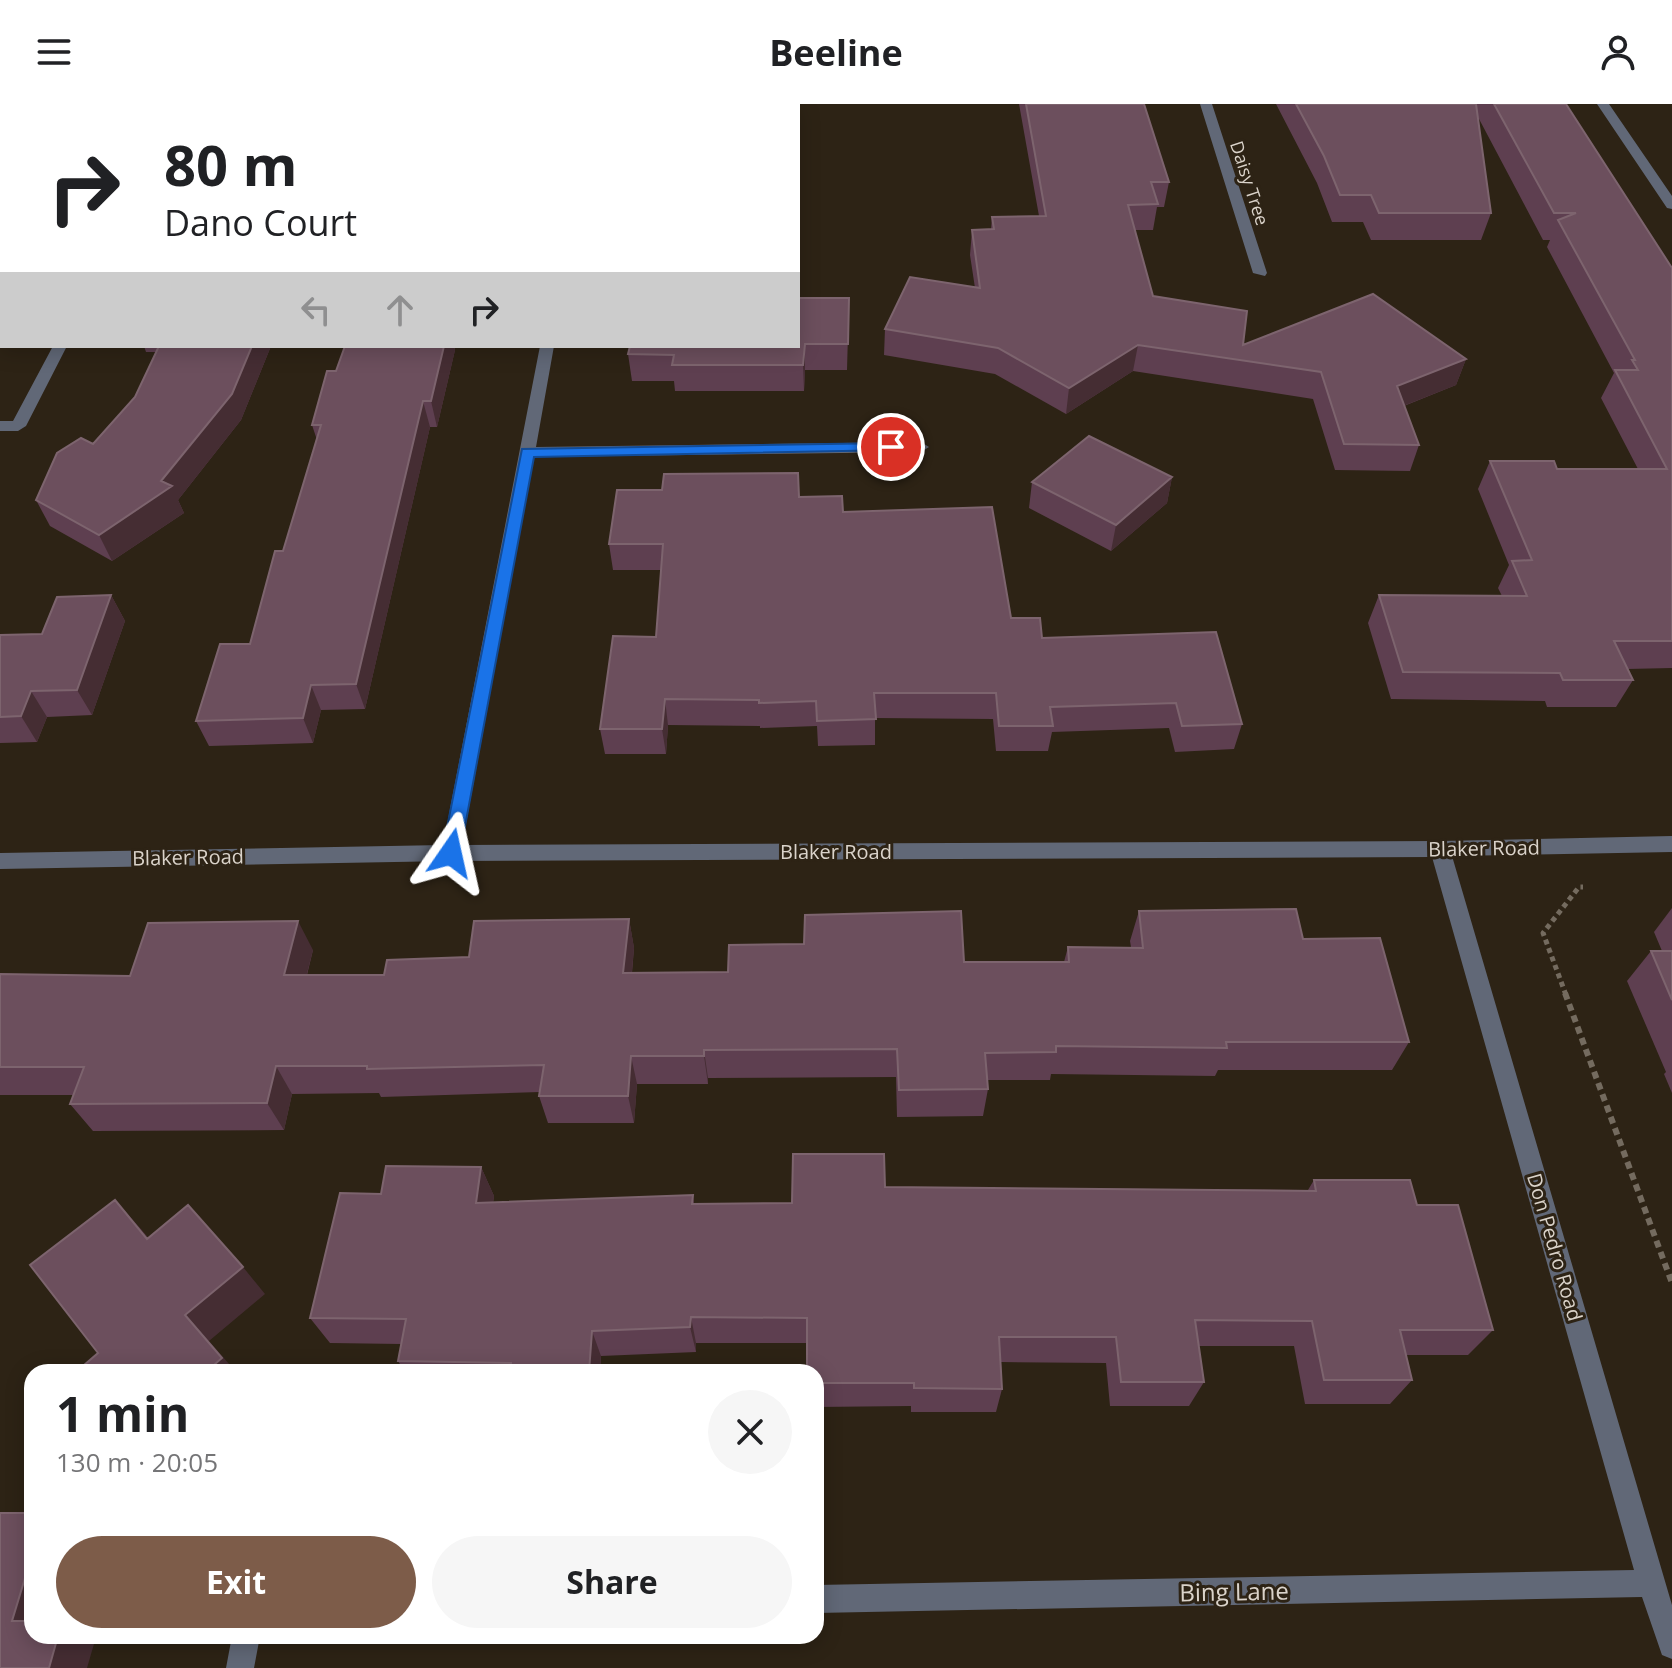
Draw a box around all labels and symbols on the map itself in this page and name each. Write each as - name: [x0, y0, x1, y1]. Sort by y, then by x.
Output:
- street label: Daisy Tree: [1225, 138, 1275, 228]
- pin: [857, 413, 925, 481]
- position arrow: [409, 811, 493, 895]
- street label: Blaker Road: [1428, 834, 1540, 862]
- street label: Blaker Road: [780, 838, 892, 865]
- street label: Blaker Road: [132, 843, 244, 871]
- street label: Don Pedro Road: [1521, 1170, 1589, 1324]
- street label: Bing Lane: [1179, 1574, 1289, 1608]

